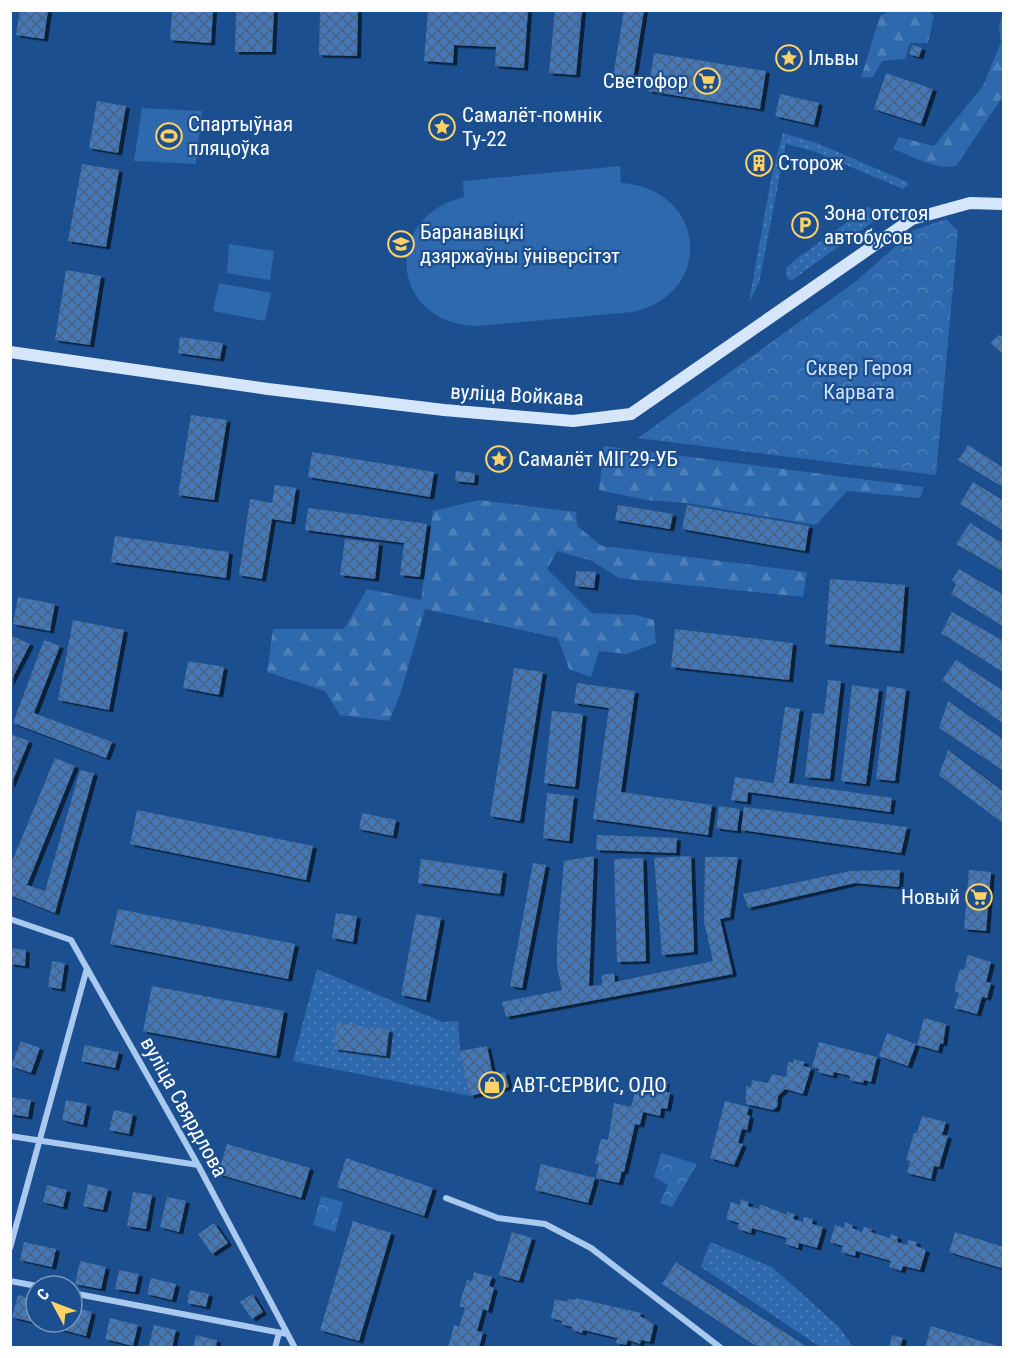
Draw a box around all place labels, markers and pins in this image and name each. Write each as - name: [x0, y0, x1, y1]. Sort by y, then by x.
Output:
- place icon: Ільвы: [774, 43, 804, 73]
- place label: Ільвы: [808, 46, 859, 70]
- supermarket icon: Светофор: [692, 66, 722, 96]
- place label: Светофор: [603, 69, 688, 93]
- place label: Самалёт-помнік Ту-22: [462, 103, 603, 151]
- place label: Спартыўная пляцоўка: [188, 112, 293, 160]
- place icon: Самалёт-помнік Ту-22: [427, 112, 457, 142]
- sports icon: Спартыўная пляцоўка: [154, 121, 184, 151]
- building icon: Сторож: [744, 148, 774, 178]
- place label: Сторож: [778, 151, 844, 175]
- place label: Зона отстоя автобусов: [824, 201, 928, 249]
- parking icon: Зона отстоя автобусов: [790, 210, 820, 240]
- place label: Баранавіцкі дзяржаўны ўніверсітэт: [420, 220, 620, 268]
- school or university icon: Баранавіцкі дзяржаўны ўніверсітэт: [386, 229, 416, 259]
- place icon: Самалёт МІГ29-УБ: [484, 444, 514, 474]
- place label: Самалёт МІГ29-УБ: [518, 447, 678, 471]
- supermarket icon: Новый: [964, 882, 994, 912]
- place label: Новый: [901, 885, 960, 909]
- shop icon: АВТ-СЕРВИС, ОДО: [477, 1070, 507, 1100]
- place label: АВТ-СЕРВИС, ОДО: [512, 1073, 667, 1097]

